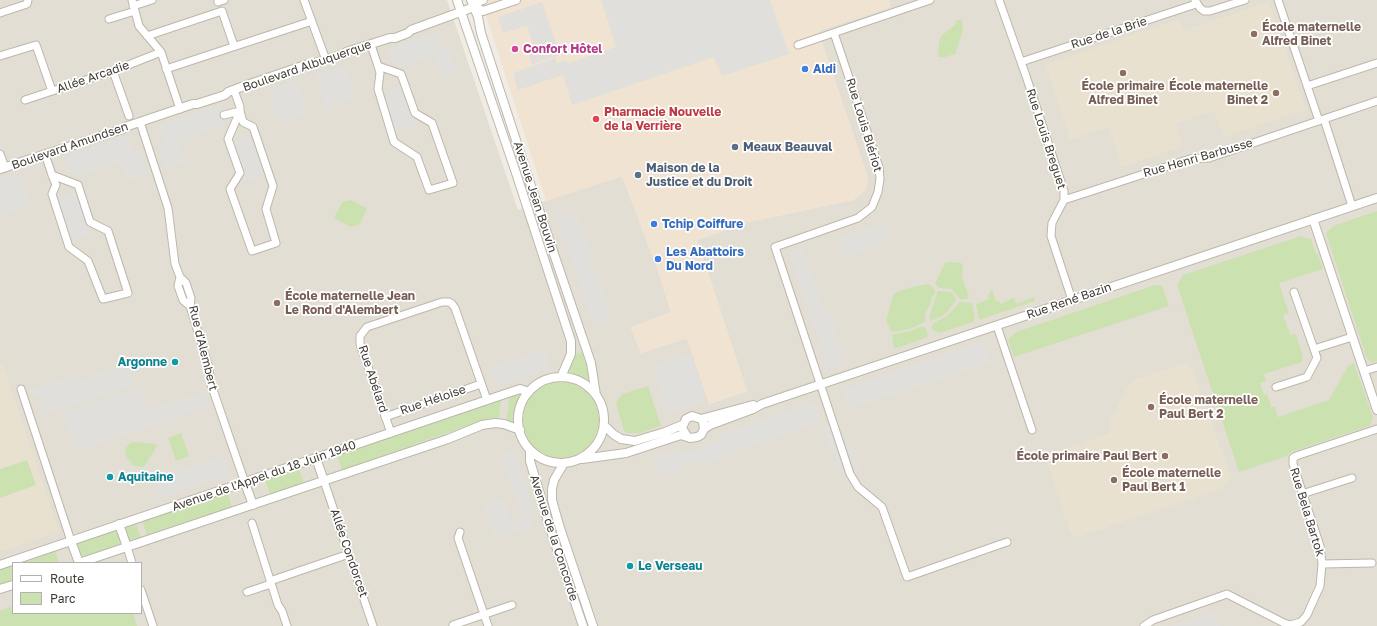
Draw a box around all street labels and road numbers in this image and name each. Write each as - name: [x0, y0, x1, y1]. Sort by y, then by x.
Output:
- street label: Rue de la Brie: [1069, 14, 1149, 52]
- street label: Boulevard Albuquerque: [241, 37, 373, 95]
- street label: Allée Arcadie: [55, 58, 131, 96]
- street label: Rue Louis Blériot: [843, 76, 885, 174]
- street label: Rue Louis Breguet: [1023, 87, 1069, 191]
- street label: Boulevard Amundsen: [10, 119, 130, 173]
- street label: Rue Henri Barbusse: [1142, 135, 1254, 181]
- street label: Avenue Jean Bouvin: [510, 140, 560, 254]
- street label: Rue René Bazin: [1025, 280, 1113, 322]
- street label: Rue d'Alembert: [185, 304, 221, 392]
- street label: Rue Abélard: [355, 343, 391, 415]
- street label: Rue Héloise: [398, 382, 468, 418]
- street label: Avenue de l'Appel du 18 Juin 1940: [170, 438, 358, 514]
- street label: Rue Bela Bartok: [1287, 466, 1327, 558]
- street label: Avenue de la Concorde: [527, 473, 581, 603]
- street label: Allée Condorcet: [327, 507, 371, 599]

